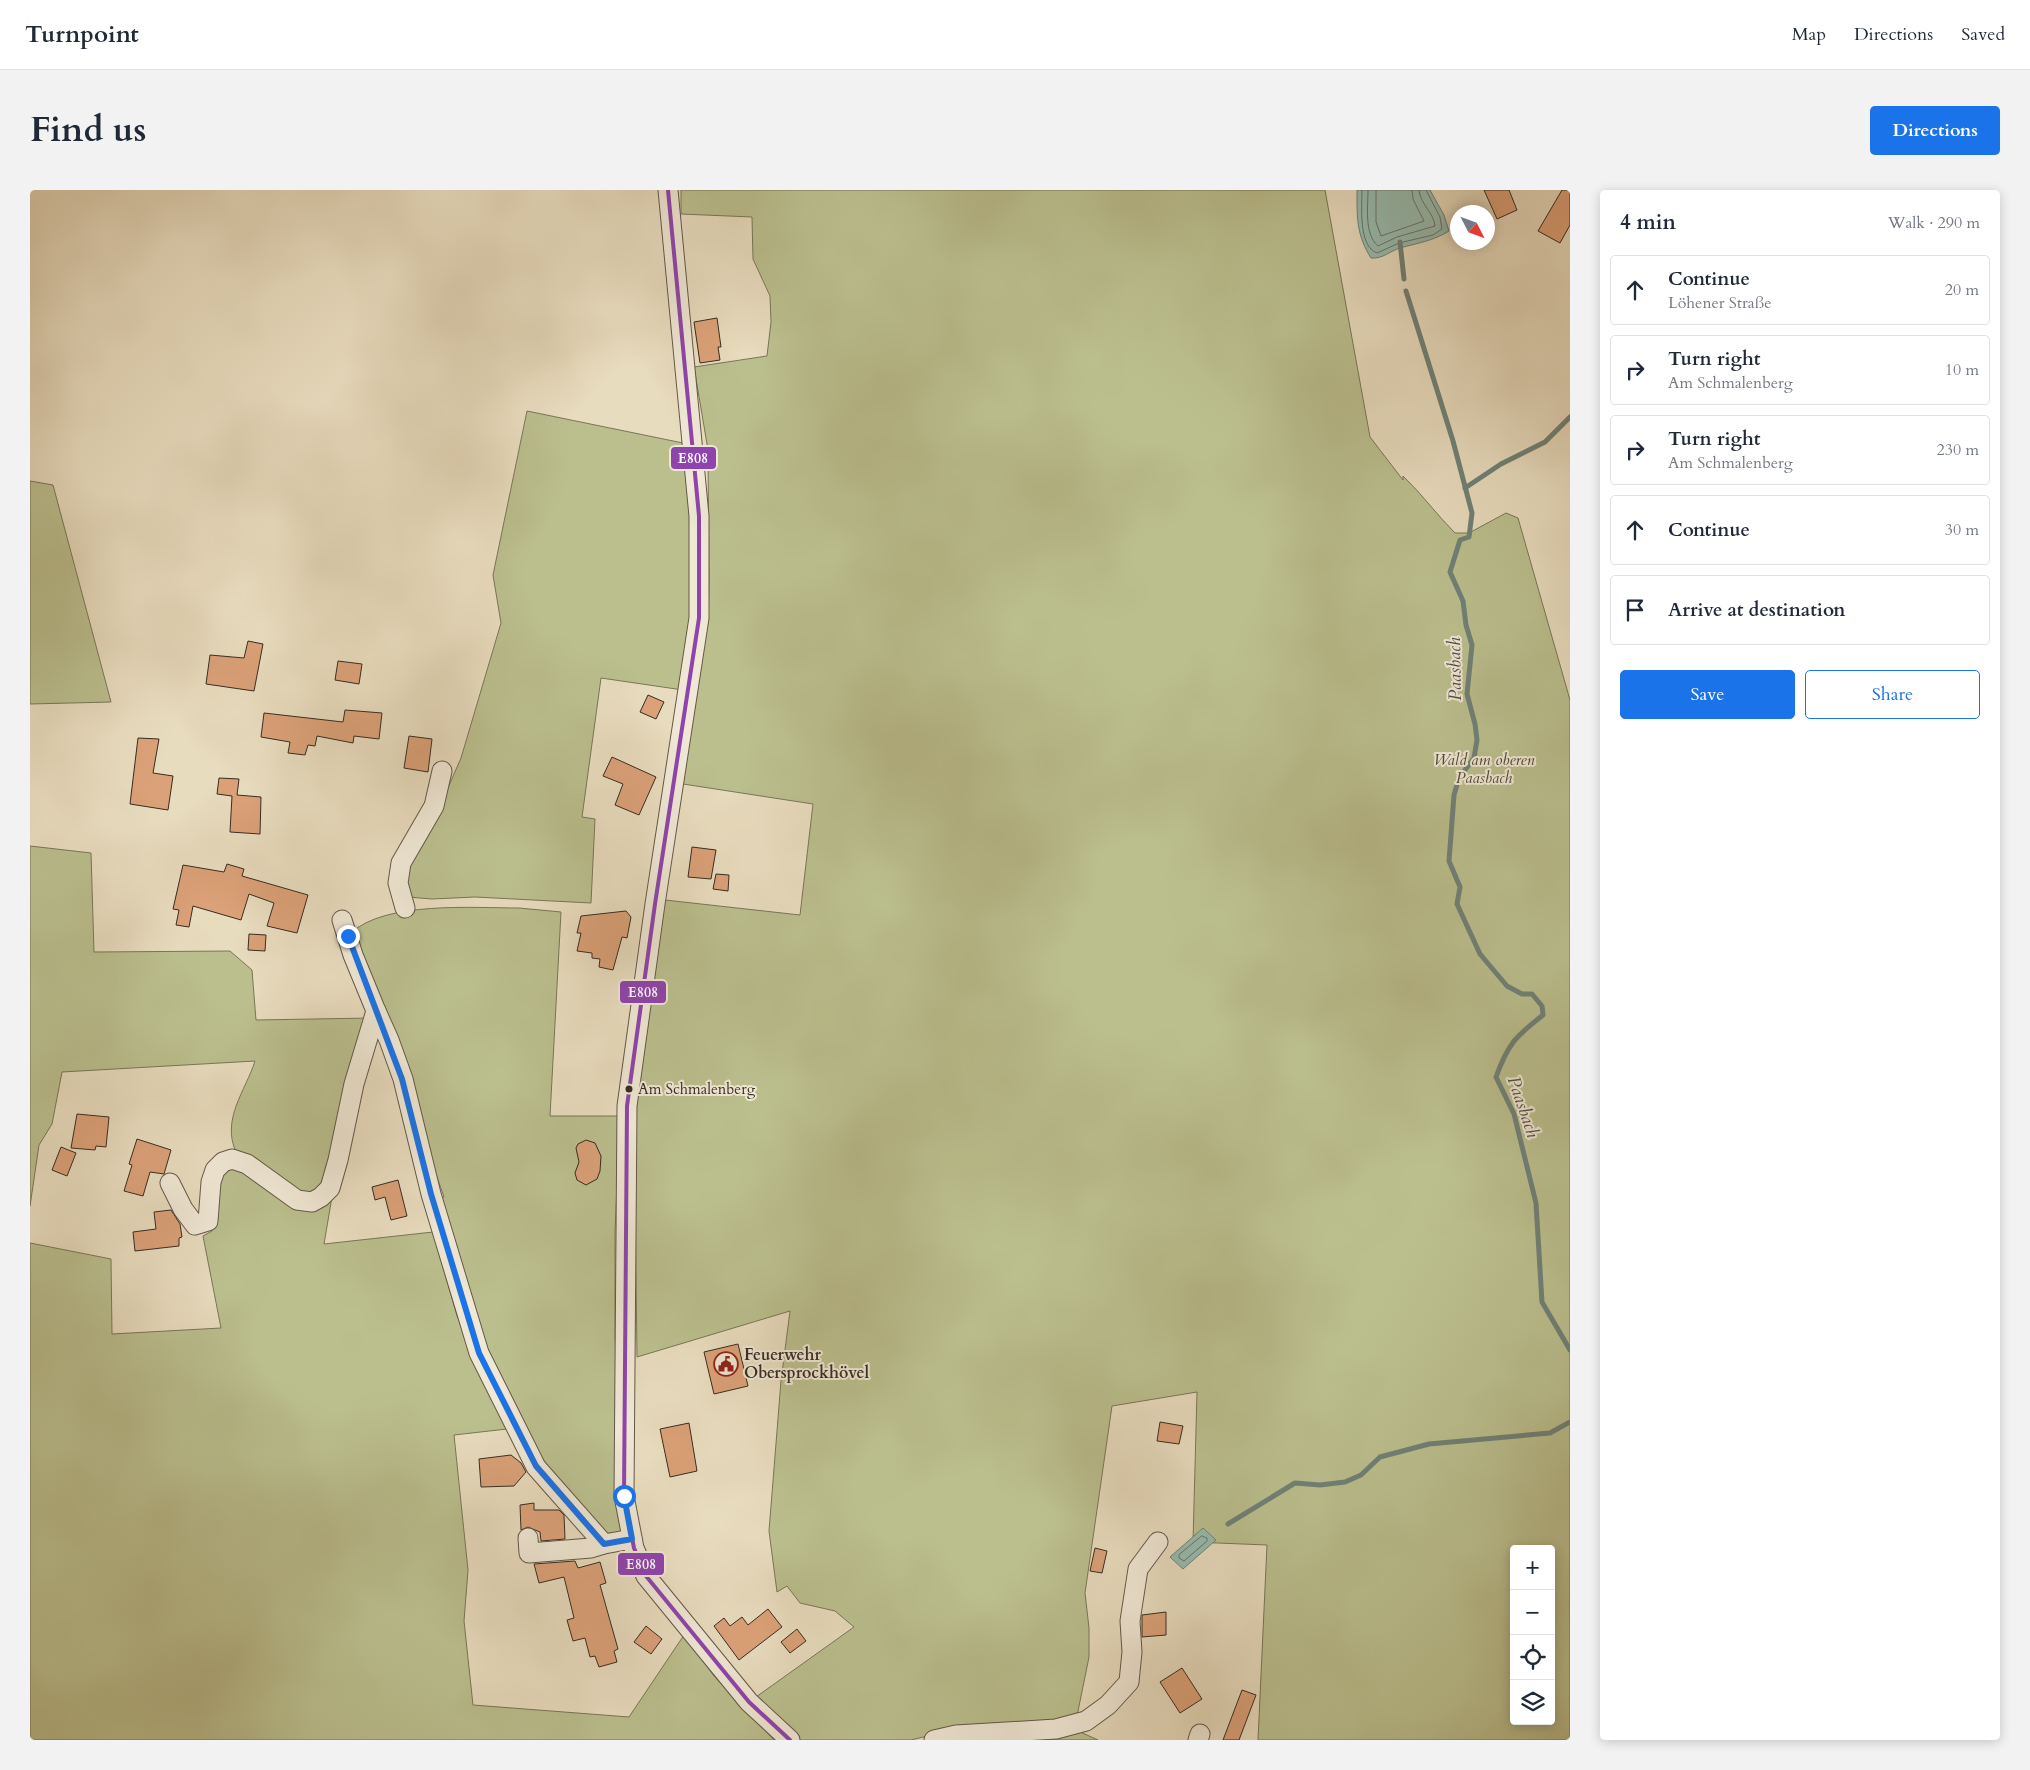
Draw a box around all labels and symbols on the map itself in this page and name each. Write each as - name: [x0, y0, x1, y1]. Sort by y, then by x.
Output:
- north arrow: [1450, 205, 1495, 250]
- line badge: E808: [670, 446, 717, 470]
- text: E808: [678, 449, 708, 468]
- water label: Paasbach: [1442, 637, 1468, 701]
- park label: Wald am oberen Paasbach: [1433, 749, 1535, 789]
- route end: [337, 925, 360, 948]
- line badge: E808: [619, 980, 667, 1004]
- text: E808: [628, 983, 658, 1002]
- water label: Paasbach: [1501, 1073, 1545, 1141]
- place label: Am Schmalenberg: [638, 1079, 756, 1099]
- marker: Am Schmalenberg: [624, 1084, 634, 1094]
- place label: Feuerwehr Obersprockhövel: [744, 1344, 869, 1384]
- public building icon: Feuerwehr Obersprockhövel: [713, 1351, 739, 1377]
- route start: [613, 1485, 636, 1508]
- line badge: E808: [617, 1552, 665, 1576]
- text: E808: [626, 1555, 656, 1574]

